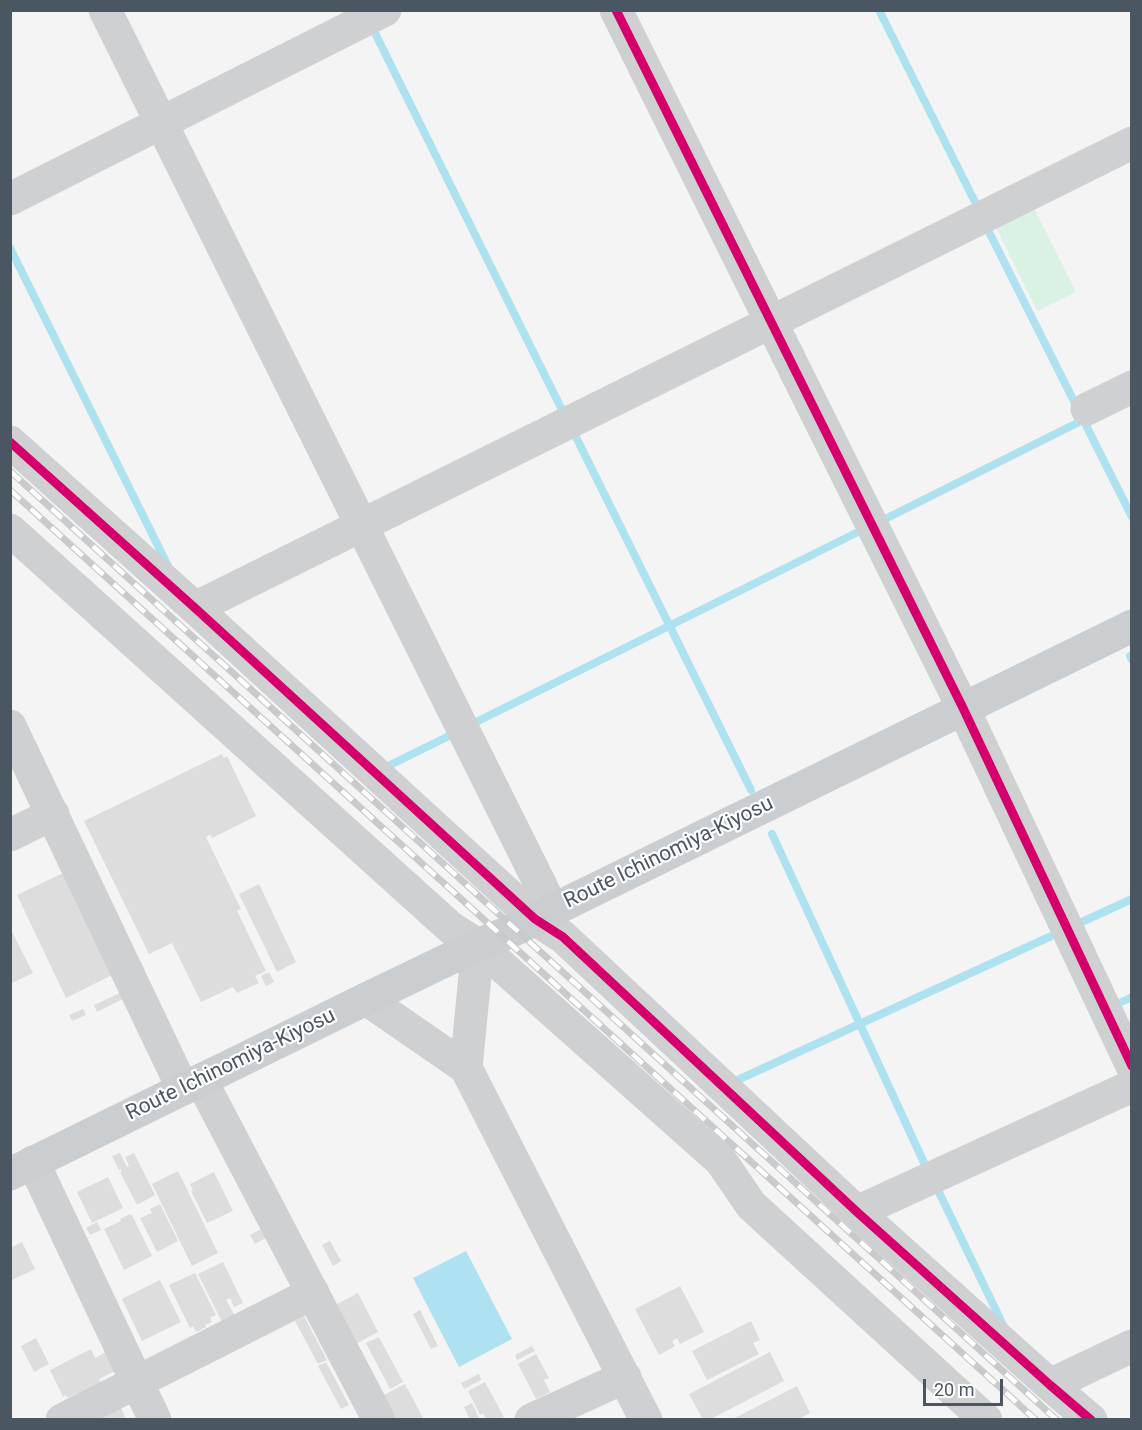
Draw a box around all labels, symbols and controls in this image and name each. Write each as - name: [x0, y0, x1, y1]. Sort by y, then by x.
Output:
- street label: Route Ichinomiya-Kiyosu: [560, 791, 778, 915]
- street label: Route Ichinomiya-Kiyosu: [122, 1003, 340, 1127]
- scale bar: [926, 1367, 1006, 1405]
- text: 20 m: [934, 1379, 974, 1400]

